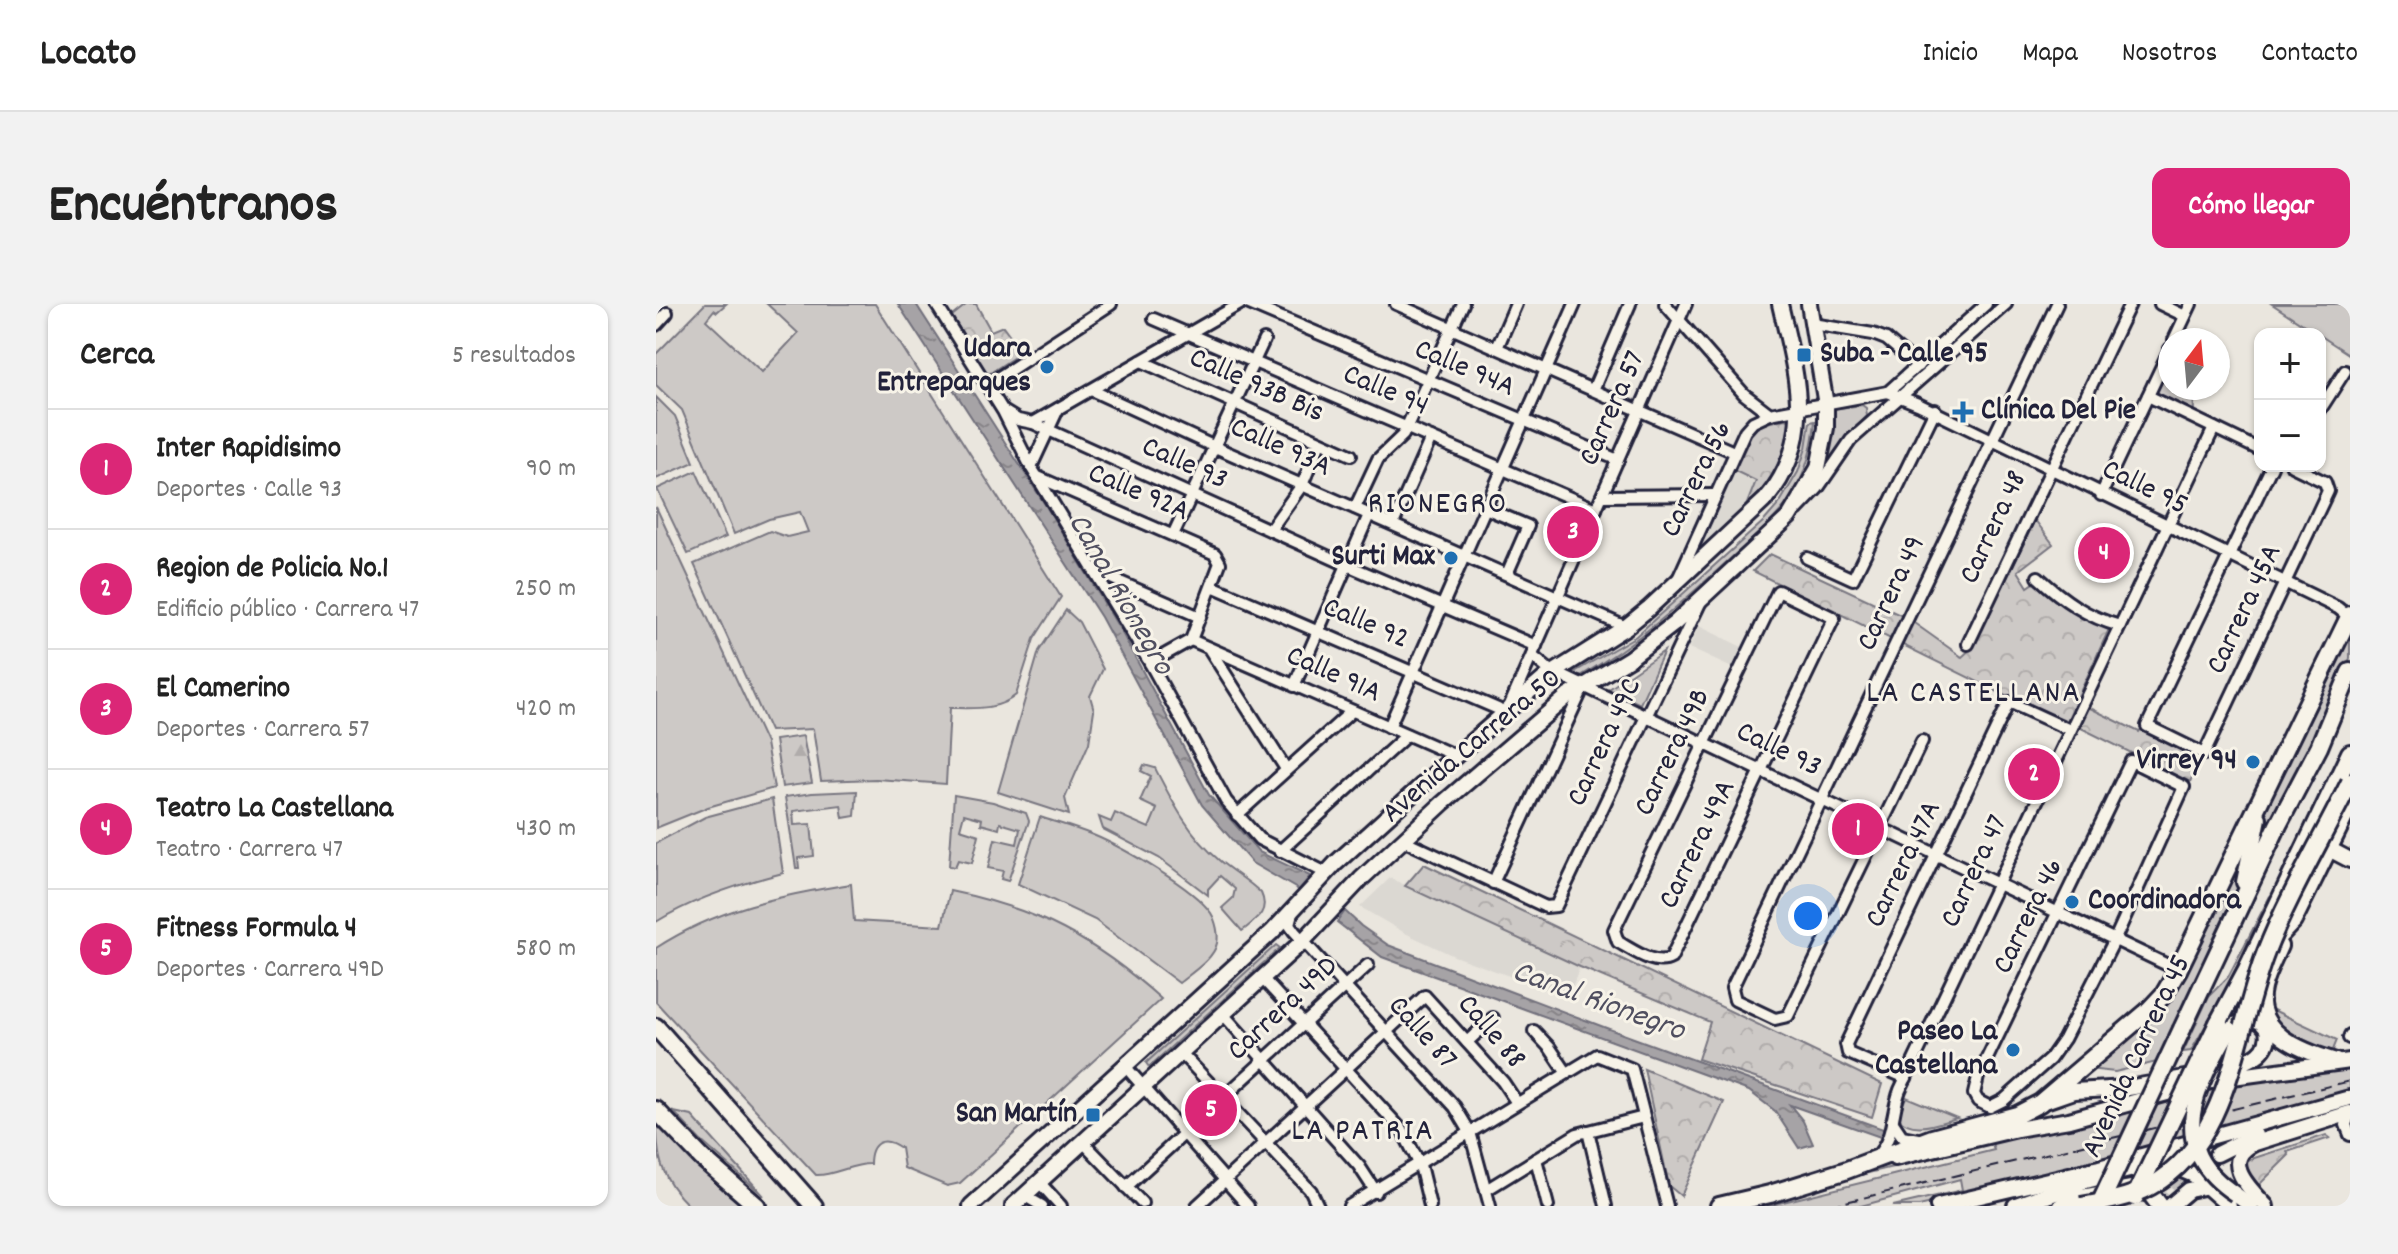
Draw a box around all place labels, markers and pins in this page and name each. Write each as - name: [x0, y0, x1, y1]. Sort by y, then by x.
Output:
- place label: Udara Entreparques: [877, 329, 1032, 406]
- place label: Suba - Calle 95: [1820, 334, 1988, 377]
- marker: Suba - Calle 95: [1795, 346, 1813, 364]
- marker: Udara Entreparques: [1038, 358, 1056, 376]
- place label: Clínica Del Pie: [1981, 391, 2136, 434]
- marker: Clínica Del Pie: [1952, 401, 1974, 423]
- pin: 3: [1547, 502, 1599, 562]
- pin: 4: [2078, 523, 2130, 583]
- place label: Surti Max: [1332, 537, 1436, 580]
- marker: Surti Max: [1442, 549, 1460, 567]
- place label: Virrey 94: [2136, 741, 2237, 784]
- pin: 2: [2008, 744, 2060, 804]
- marker: Virrey 94: [2244, 753, 2262, 771]
- pin: 1: [1832, 799, 1884, 859]
- place label: Coordinadora: [2088, 881, 2242, 924]
- marker: Coordinadora: [2063, 893, 2081, 911]
- place label: Paseo La Castellana: [1875, 1012, 1998, 1089]
- marker: Paseo La Castellana: [2004, 1041, 2022, 1059]
- pin: 5: [1185, 1080, 1237, 1140]
- place label: San Martín: [956, 1094, 1077, 1137]
- marker: San Martín: [1084, 1106, 1102, 1124]

